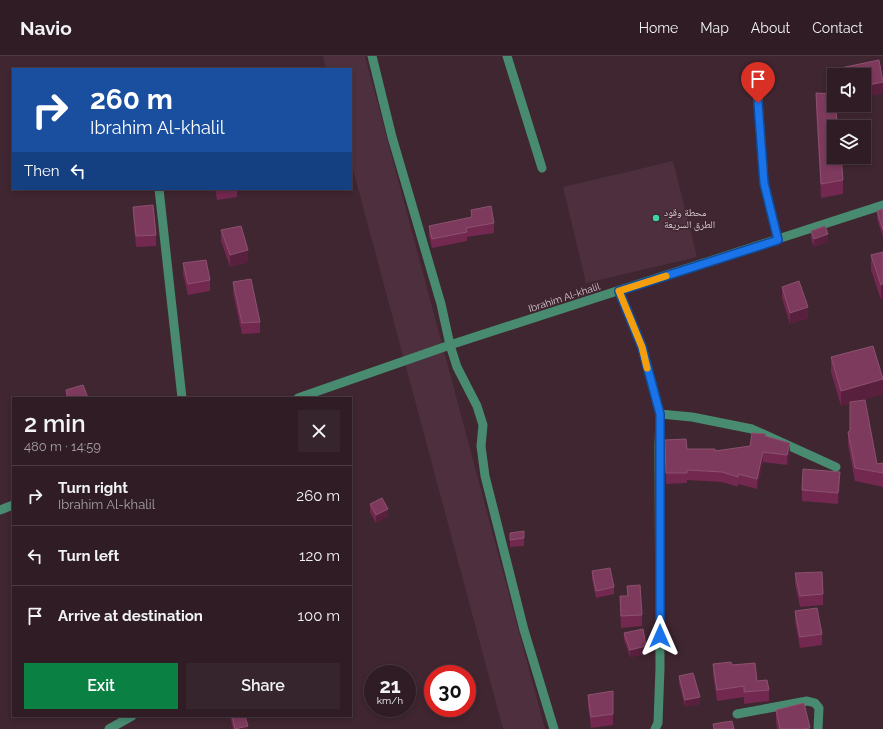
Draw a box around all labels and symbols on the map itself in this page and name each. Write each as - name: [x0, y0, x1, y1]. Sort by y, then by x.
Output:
- pin: [741, 62, 775, 103]
- place label: محطة وقود الطرق السريعة: [664, 207, 715, 231]
- marker: محطة وقود الطرق السريعة: [651, 213, 661, 223]
- street label: Ibrahim Al-khalil: [527, 281, 602, 314]
- position arrow: [639, 615, 681, 657]
- speed limit sign: 30: [424, 665, 476, 717]

